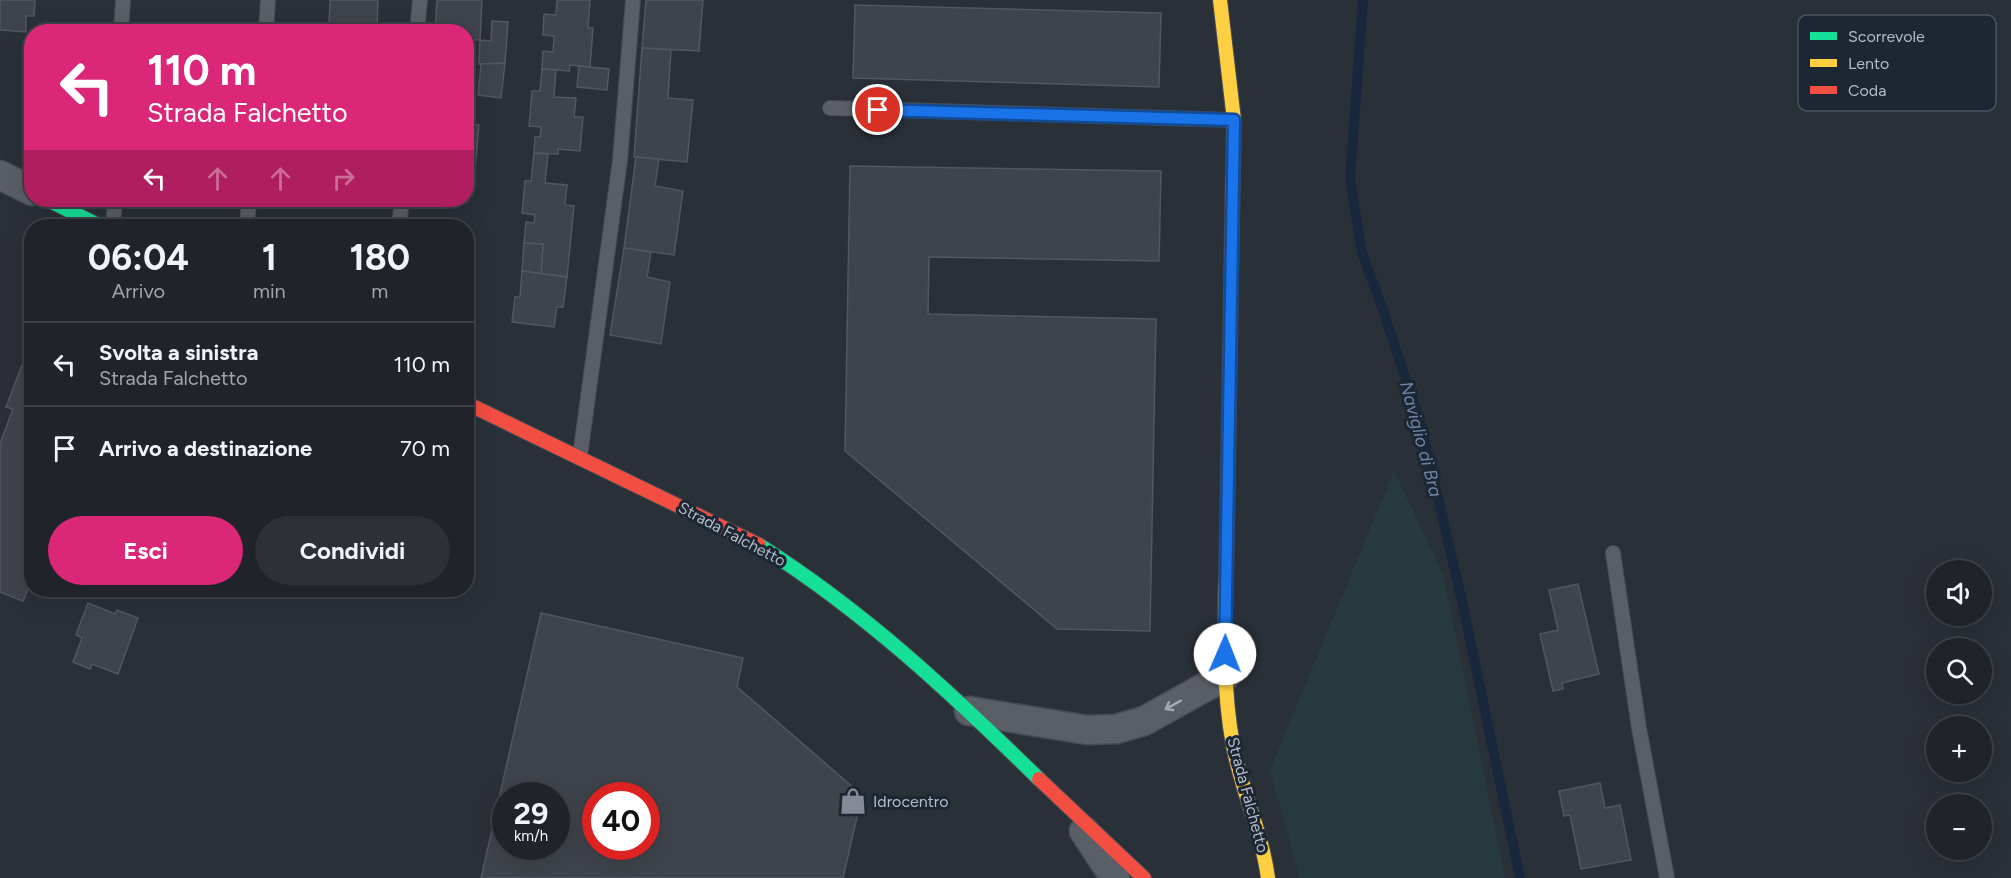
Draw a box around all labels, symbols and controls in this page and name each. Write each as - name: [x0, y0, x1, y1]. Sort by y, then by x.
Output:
- legend: [1798, 15, 1996, 111]
- text: Scorrevole: [1848, 27, 1925, 46]
- text: 110 m: [147, 45, 256, 96]
- icon: left: [48, 48, 126, 126]
- text: Lento: [1848, 54, 1889, 73]
- text: Coda: [1848, 81, 1886, 100]
- pin: [852, 84, 903, 135]
- icon: arrive: [861, 93, 894, 126]
- text: Strada Falchetto: [147, 96, 348, 129]
- icon: left: [138, 162, 171, 195]
- icon: ahead: [201, 162, 234, 195]
- icon: ahead: [264, 162, 297, 195]
- icon: right: [327, 162, 360, 195]
- text: 06:04: [88, 236, 189, 279]
- text: 1: [262, 236, 277, 279]
- text: 180: [350, 236, 410, 279]
- text: Arrivo: [112, 279, 165, 303]
- text: min: [253, 279, 286, 303]
- text: m: [371, 279, 388, 303]
- text: Svolta a sinistra: [99, 339, 258, 366]
- icon: left: [48, 348, 81, 381]
- text: 110 m: [394, 351, 450, 378]
- text: Strada Falchetto: [99, 366, 248, 390]
- water label: Naviglio di Bra: [1395, 379, 1447, 500]
- icon: arrive: [48, 432, 81, 465]
- text: Arrivo a destinazione: [99, 435, 312, 462]
- text: 70 m: [400, 435, 450, 462]
- street label: Strada Falchetto: [675, 498, 789, 570]
- button: Esci: [48, 516, 243, 585]
- button: Condividi: [255, 516, 450, 585]
- map controls: [1926, 560, 1992, 860]
- button: sound: [1926, 560, 1992, 626]
- position arrow: [1193, 622, 1257, 686]
- button: search: [1926, 638, 1992, 704]
- one-way arrow: [1165, 699, 1182, 711]
- button: +: [1926, 716, 1992, 782]
- street label: Strada Falchetto: [1223, 735, 1273, 855]
- speed limit sign: 40: [582, 782, 660, 860]
- shop icon: Idrocentro: [838, 786, 868, 816]
- place label: Idrocentro: [873, 792, 948, 811]
- button: −: [1926, 794, 1992, 860]
- text: 29: [514, 795, 548, 832]
- text: km/h: [514, 827, 548, 845]

